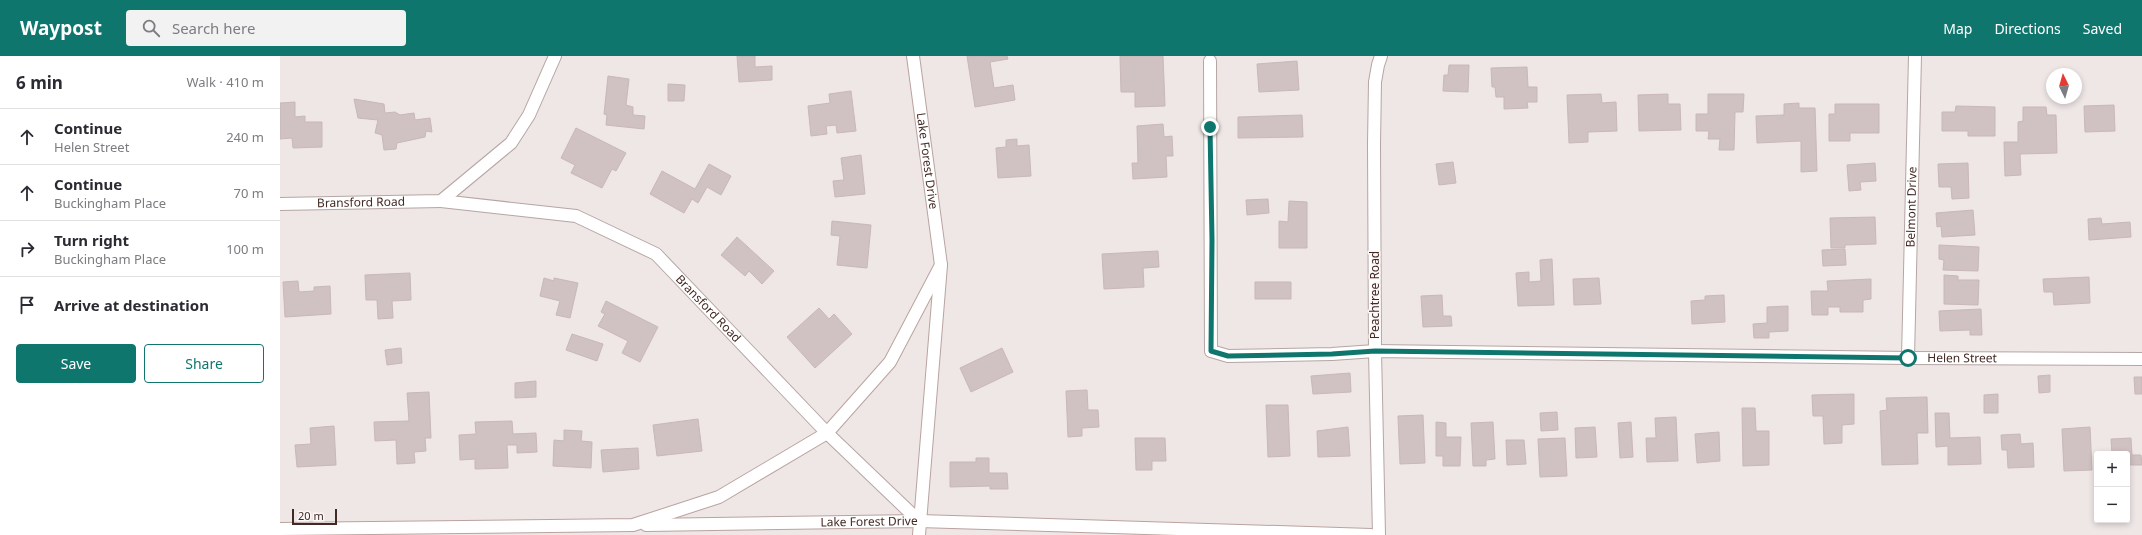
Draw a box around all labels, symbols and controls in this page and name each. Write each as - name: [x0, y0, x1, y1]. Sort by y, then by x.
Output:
- search box: [126, 10, 406, 46]
- text: Waypost: [20, 15, 102, 41]
- icon: search: [140, 17, 162, 39]
- text: Search here: [172, 18, 255, 38]
- text: Map: [1943, 19, 1972, 38]
- text: Directions: [1994, 19, 2061, 38]
- text: Saved: [2083, 19, 2122, 38]
- north arrow: [2046, 68, 2082, 104]
- text: 6 min: [16, 71, 63, 94]
- text: Walk · 410 m: [186, 73, 264, 91]
- street label: Lake Forest Drive: [913, 112, 942, 211]
- text: Continue: [54, 118, 122, 138]
- route end: [1201, 118, 1219, 136]
- icon: ahead: [16, 126, 38, 148]
- text: 240 m: [226, 128, 264, 146]
- text: Helen Street: [54, 138, 129, 156]
- street label: Belmont Drive: [1902, 166, 1920, 248]
- text: Continue: [54, 174, 122, 194]
- icon: ahead: [16, 182, 38, 204]
- text: 70 m: [234, 184, 264, 202]
- street label: Bransford Road: [317, 193, 405, 211]
- text: Buckingham Place: [54, 194, 166, 212]
- text: Turn right: [54, 230, 129, 250]
- icon: right: [16, 238, 38, 260]
- text: 100 m: [226, 240, 264, 258]
- text: Buckingham Place: [54, 250, 166, 268]
- street label: Peachtree Road: [1366, 251, 1383, 339]
- street label: Bransford Road: [672, 271, 745, 346]
- icon: arrive: [16, 294, 38, 316]
- text: Arrive at destination: [54, 295, 209, 315]
- button: Save: [16, 344, 136, 383]
- button: Share: [144, 344, 264, 383]
- route start: [1899, 349, 1917, 367]
- street label: Helen Street: [1927, 349, 1998, 366]
- map controls: [2094, 451, 2130, 523]
- button: +: [2094, 451, 2130, 487]
- button: −: [2094, 487, 2130, 523]
- scale bar: [292, 507, 337, 526]
- text: 20 m: [298, 508, 324, 523]
- street label: Lake Forest Drive: [820, 512, 918, 530]

